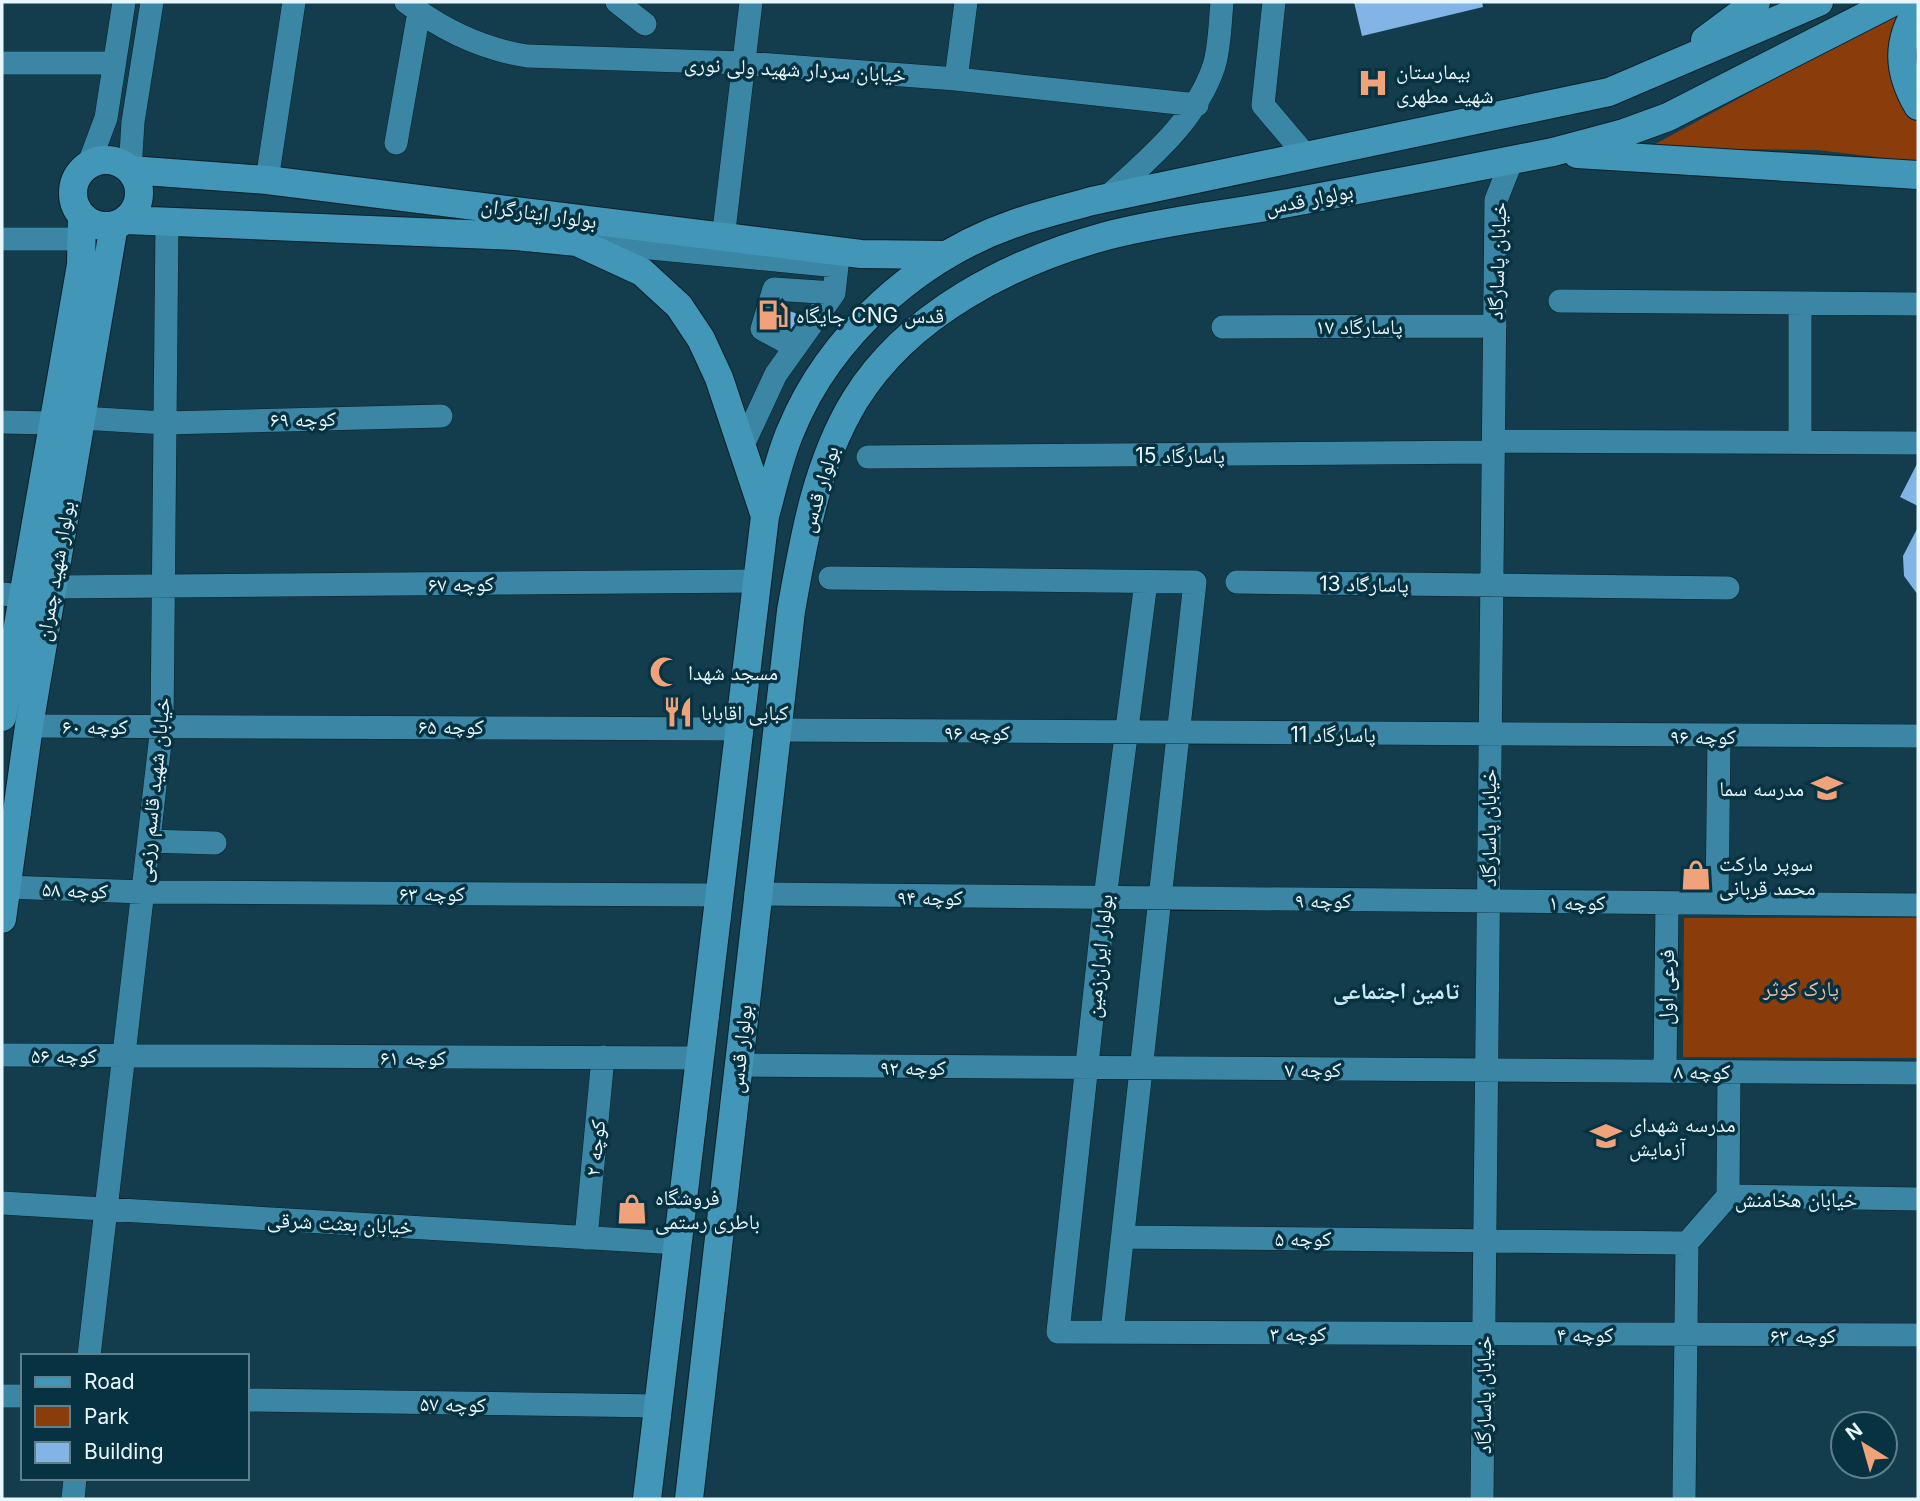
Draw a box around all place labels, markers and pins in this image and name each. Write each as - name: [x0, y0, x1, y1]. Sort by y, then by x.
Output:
- place label: بیمارستان شهید مطهری: [1396, 59, 1494, 108]
- hospital icon: بیمارستان شهید مطهری: [1356, 66, 1390, 100]
- fuel station icon: جایگاه CNG قدس: [756, 298, 790, 332]
- place label: جایگاه CNG قدس: [796, 303, 944, 329]
- mosque icon: مسجد شهدا: [648, 655, 682, 689]
- place label: مسجد شهدا: [688, 660, 778, 685]
- restaurant icon: کبابی اقابابا: [661, 695, 695, 729]
- place label: کبابی اقابابا: [701, 700, 789, 726]
- school or university icon: مدرسه سما: [1810, 771, 1844, 805]
- place label: مدرسه سما: [1719, 776, 1804, 801]
- place label: سوپر مارکت محمد قربانی: [1719, 851, 1816, 901]
- shop icon: سوپر مارکت محمد قربانی: [1679, 858, 1713, 892]
- place label: مدرسه شهدای آزمایش: [1629, 1112, 1736, 1162]
- school or university icon: مدرسه شهدای آزمایش: [1589, 1119, 1623, 1153]
- place label: فروشگاه باطری رستمی: [655, 1185, 760, 1235]
- shop icon: فروشگاه باطری رستمی: [615, 1192, 649, 1226]

